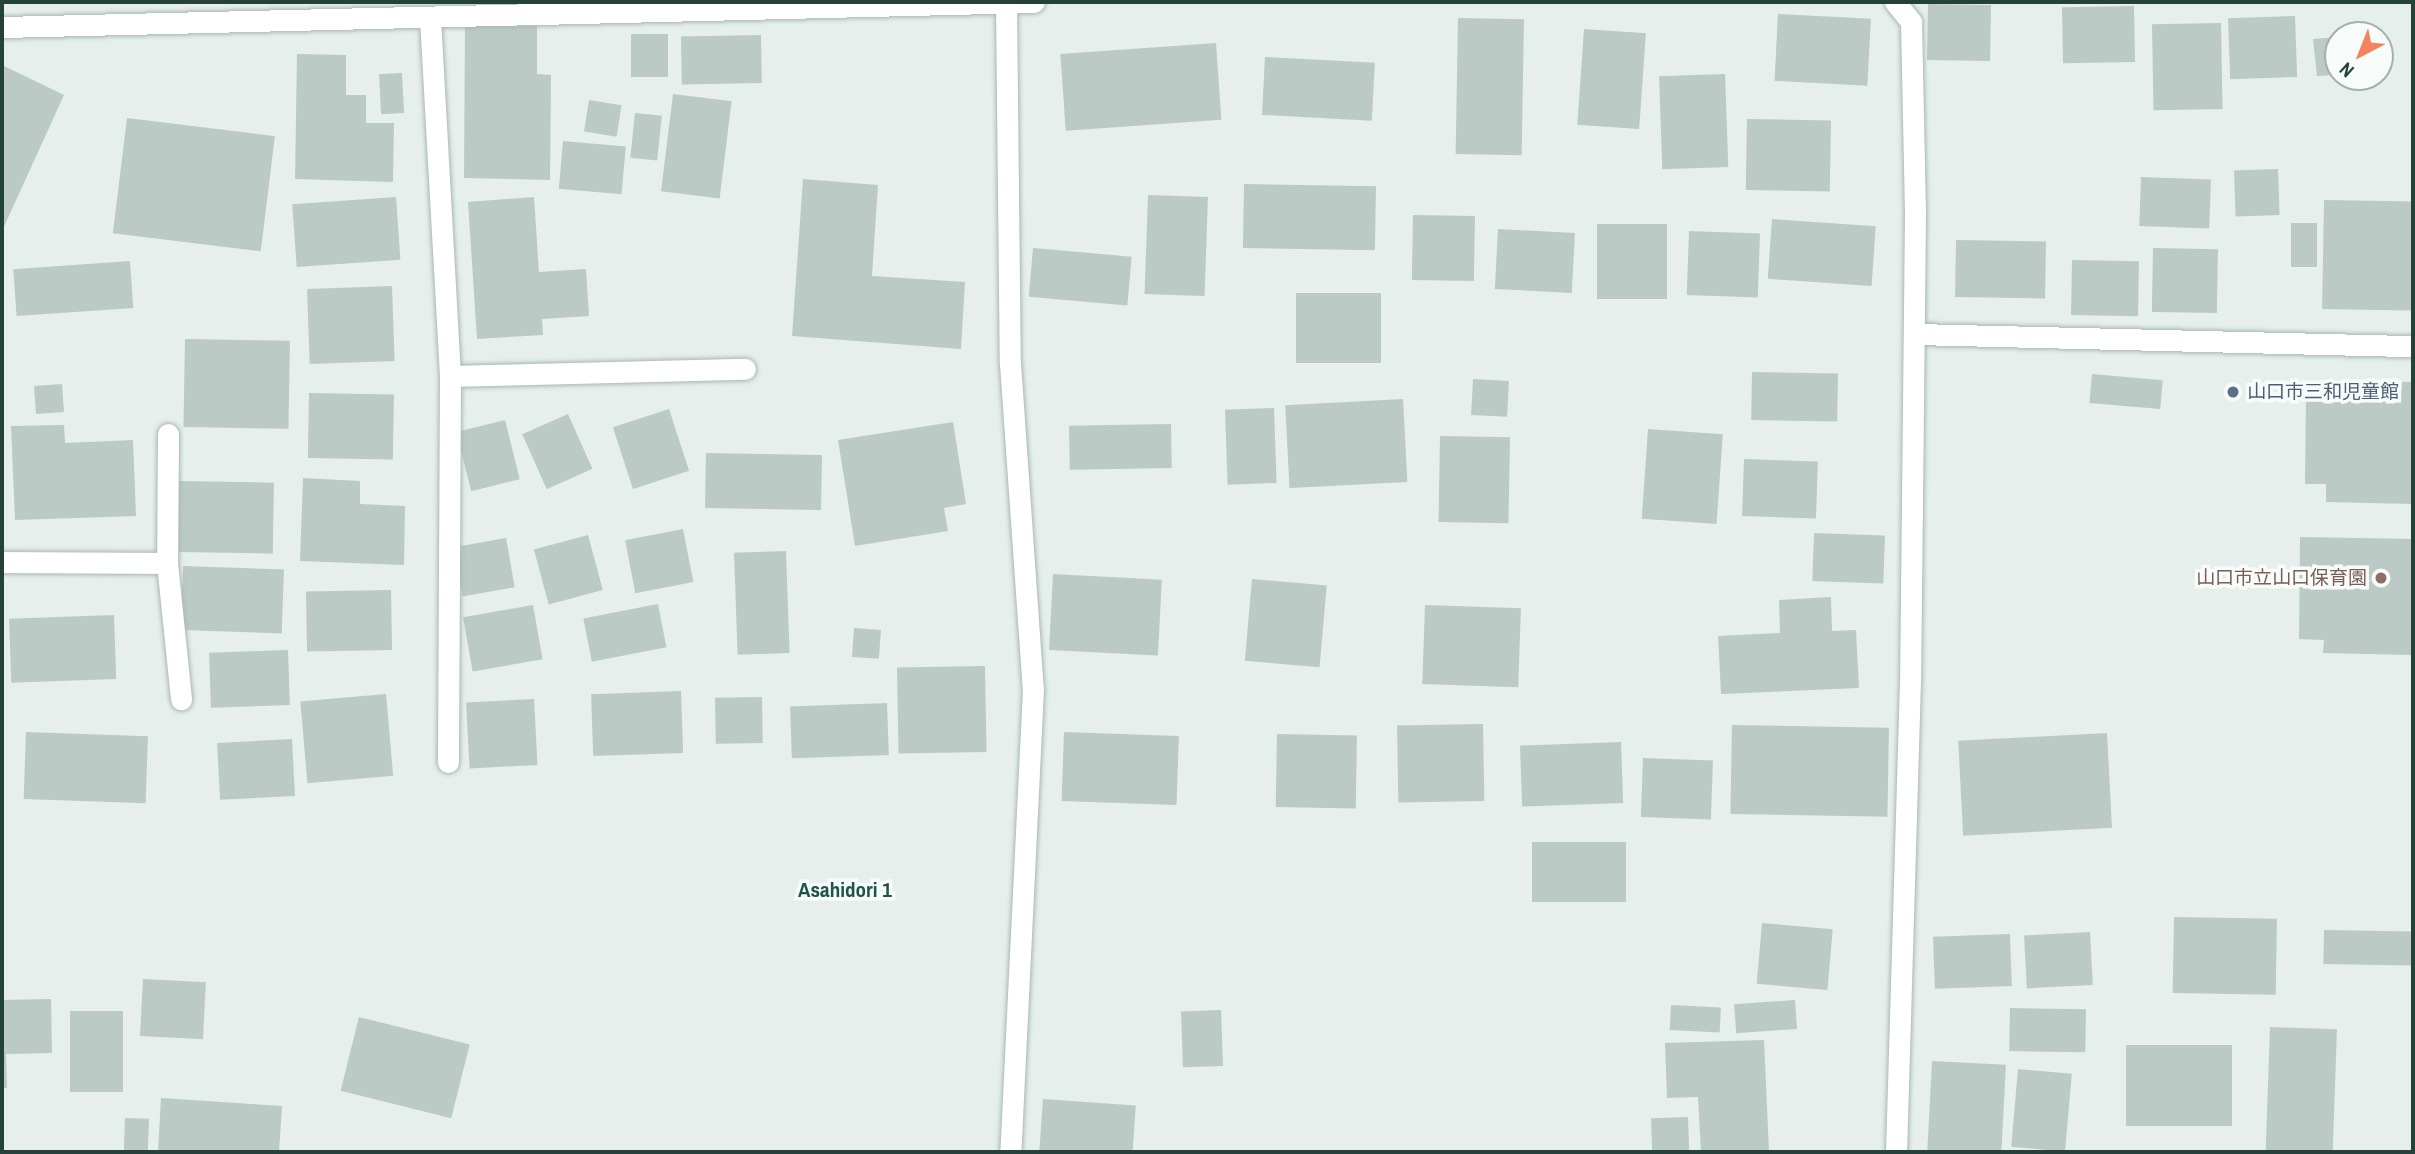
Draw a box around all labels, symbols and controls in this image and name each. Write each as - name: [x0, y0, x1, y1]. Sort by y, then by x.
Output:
- north arrow: [2324, 21, 2394, 91]
- text: N: [2333, 57, 2359, 84]
- place label: 山口市三和児童館: [2247, 381, 2399, 403]
- marker: 山口市三和児童館: [2225, 384, 2241, 400]
- place label: 山口市立山口保育園: [2196, 567, 2367, 589]
- marker: 山口市立山口保育園: [2373, 570, 2389, 586]
- district label: Asahidori 1: [798, 877, 892, 903]

